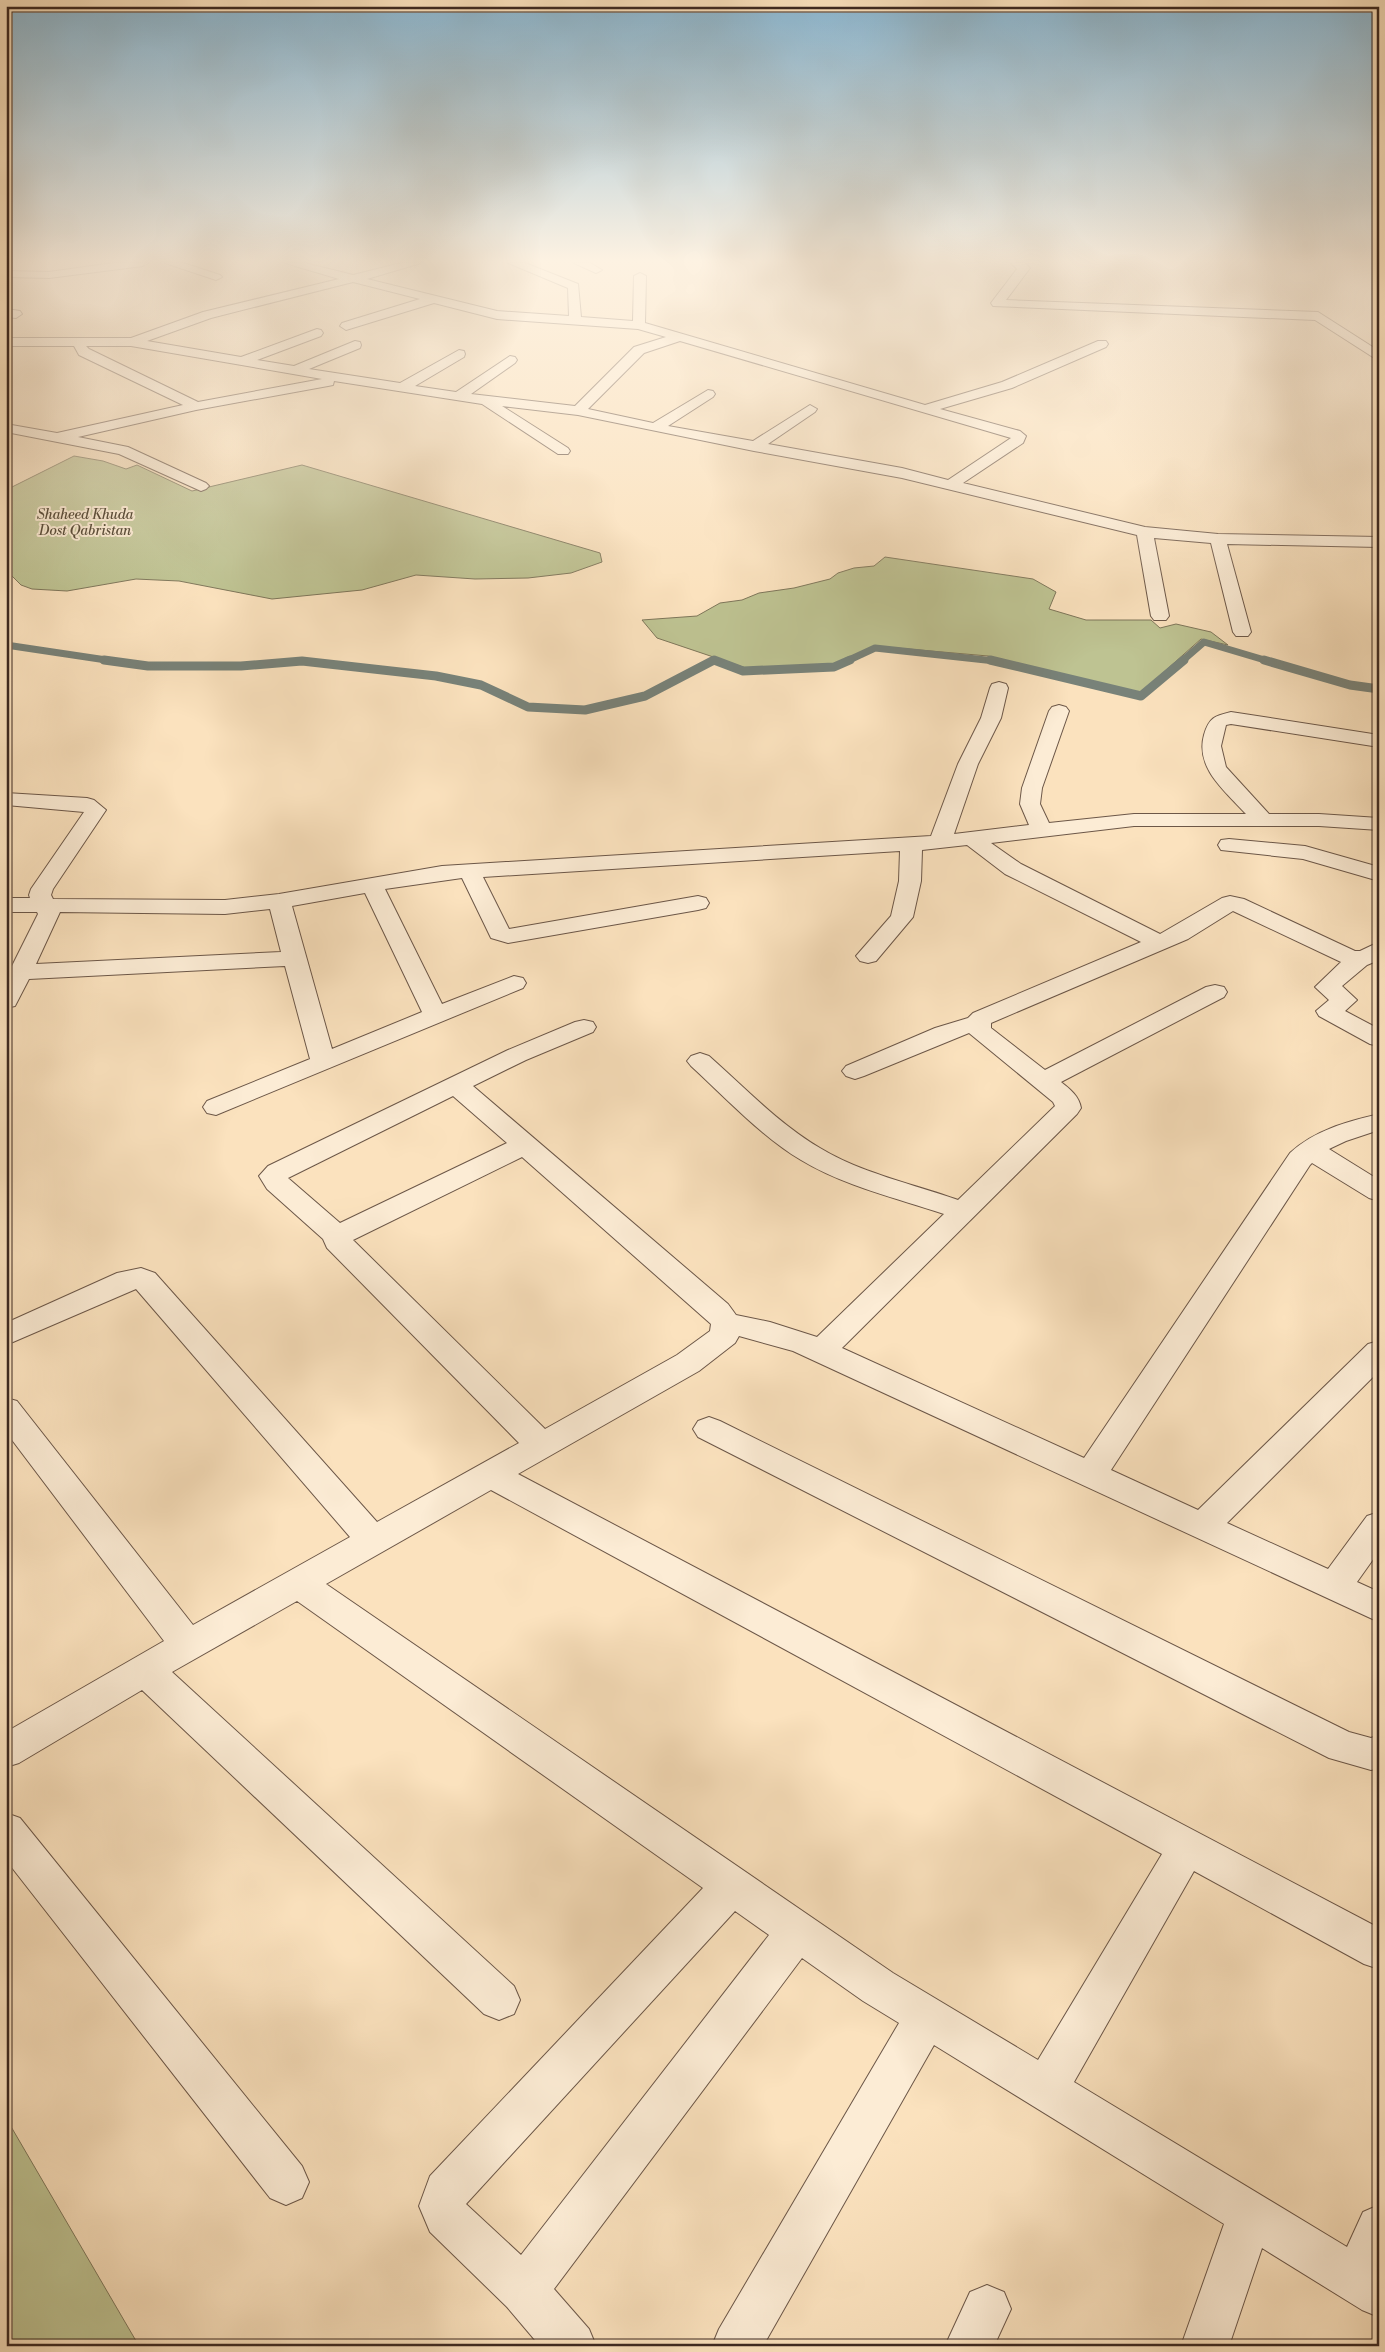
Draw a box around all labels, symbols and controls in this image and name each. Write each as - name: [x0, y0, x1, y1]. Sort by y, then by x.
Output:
- park label: Shaheed Khuda Dost Qabristan: [37, 506, 134, 540]

